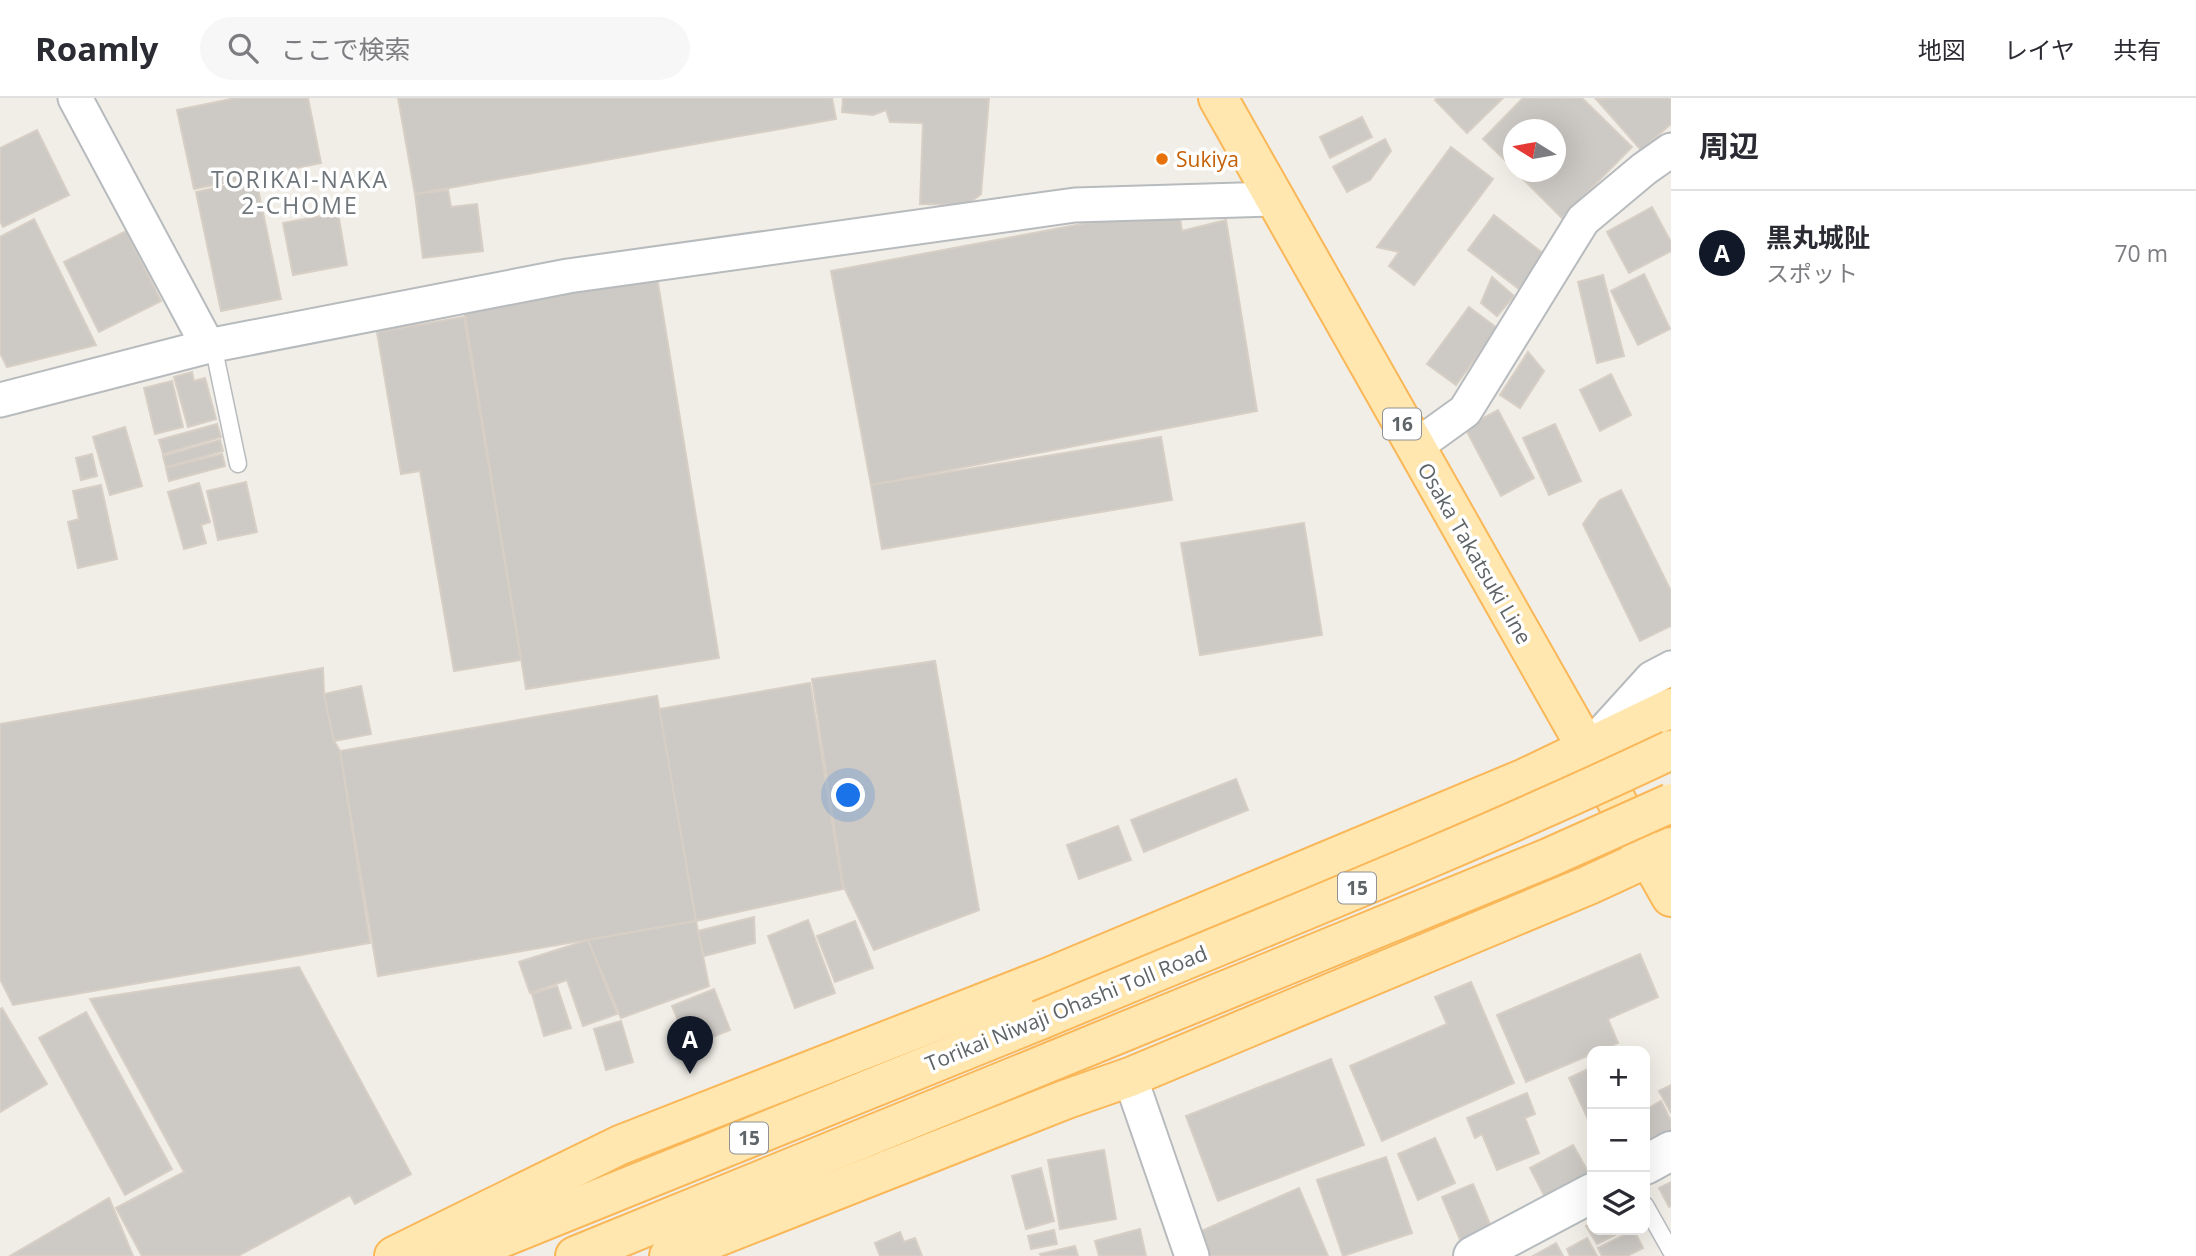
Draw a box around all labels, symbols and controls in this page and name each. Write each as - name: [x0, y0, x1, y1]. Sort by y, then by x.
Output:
- search box: [200, 17, 690, 80]
- text: Roamly: [35, 26, 158, 71]
- icon: search: [224, 29, 262, 67]
- text: ここで検索: [280, 31, 410, 67]
- text: 地図: [1918, 33, 1966, 66]
- text: レイヤ: [2004, 33, 2075, 66]
- text: 共有: [2113, 33, 2161, 66]
- north arrow: [1503, 119, 1566, 182]
- text: 周辺: [1699, 125, 1759, 166]
- place label: Sukiya: [1176, 145, 1239, 173]
- marker: Sukiya: [1154, 151, 1170, 167]
- district label: TORIKAI-NAKA 2-CHOME: [211, 163, 389, 221]
- text: 黒丸城阯: [1766, 219, 1870, 255]
- text: A: [1714, 237, 1730, 269]
- text: 70 m: [2114, 237, 2168, 269]
- text: スポット: [1766, 257, 1858, 289]
- road number: 16: [1383, 408, 1421, 440]
- street label: Osaka Takatsuki Line: [1412, 457, 1538, 649]
- your location: [831, 778, 865, 812]
- road number: 15: [1338, 873, 1376, 904]
- street label: Torikai Niwaji Ohashi Toll Road: [921, 939, 1211, 1077]
- pin: A: [667, 1016, 713, 1074]
- map controls: [1587, 1046, 1650, 1235]
- button: +: [1587, 1046, 1650, 1109]
- button: −: [1587, 1109, 1650, 1172]
- road number: 15: [730, 1122, 768, 1154]
- button: layers: [1587, 1172, 1650, 1235]

